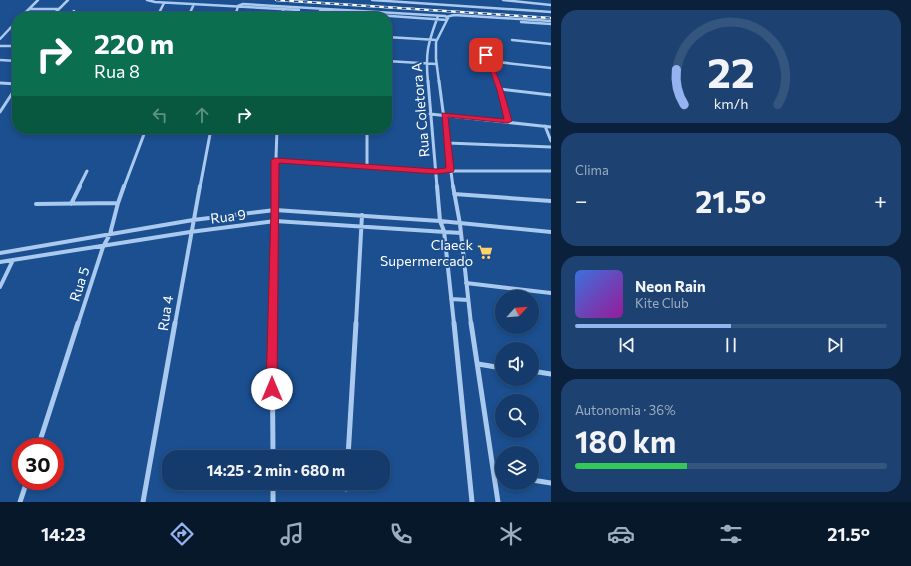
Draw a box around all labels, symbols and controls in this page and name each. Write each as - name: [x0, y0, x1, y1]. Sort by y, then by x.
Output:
- text: 220 m: [94, 26, 174, 60]
- icon: right: [28, 28, 80, 80]
- pin: [469, 38, 503, 72]
- icon: arrive: [475, 44, 497, 66]
- text: 22: [707, 45, 755, 96]
- text: Rua 8: [94, 60, 140, 82]
- street label: Rua Coletora A: [407, 62, 433, 158]
- text: km/h: [714, 93, 748, 111]
- icon: left: [149, 104, 171, 126]
- icon: ahead: [191, 104, 213, 126]
- icon: right: [233, 104, 255, 126]
- text: Clima: [575, 162, 609, 178]
- text: 21.5°: [695, 182, 766, 219]
- text: −: [575, 187, 588, 214]
- text: +: [874, 187, 887, 214]
- street label: Rua 9: [209, 205, 247, 227]
- place label: Claeck Supermercado: [380, 236, 473, 269]
- supermarket icon: Claeck Supermercado: [476, 243, 494, 261]
- street label: Rua 5: [65, 265, 93, 303]
- text: Neon Rain: [635, 277, 706, 295]
- north arrow: [495, 290, 539, 334]
- map controls: [495, 290, 539, 490]
- street label: Rua 4: [154, 294, 176, 332]
- text: Kite Club: [635, 295, 689, 311]
- icon: previous: [616, 334, 638, 356]
- icon: pause: [720, 334, 742, 356]
- icon: next: [824, 334, 846, 356]
- button: sound: [495, 342, 539, 386]
- position arrow: [251, 368, 293, 410]
- button: search: [495, 394, 539, 438]
- text: Autonomia · 36%: [575, 402, 676, 418]
- text: 180 km: [575, 422, 676, 459]
- speed limit sign: 30: [12, 438, 64, 490]
- button: layers: [495, 446, 539, 490]
- text: 14:25 · 2 min · 680 m: [207, 461, 345, 479]
- icon: directions: [168, 520, 196, 548]
- icon: music: [278, 520, 306, 548]
- icon: phone: [387, 520, 415, 548]
- icon: climate: [497, 520, 525, 548]
- icon: car: [607, 520, 635, 548]
- icon: filters: [717, 520, 745, 548]
- text: 14:23: [41, 523, 86, 545]
- text: 21.5°: [827, 523, 870, 545]

